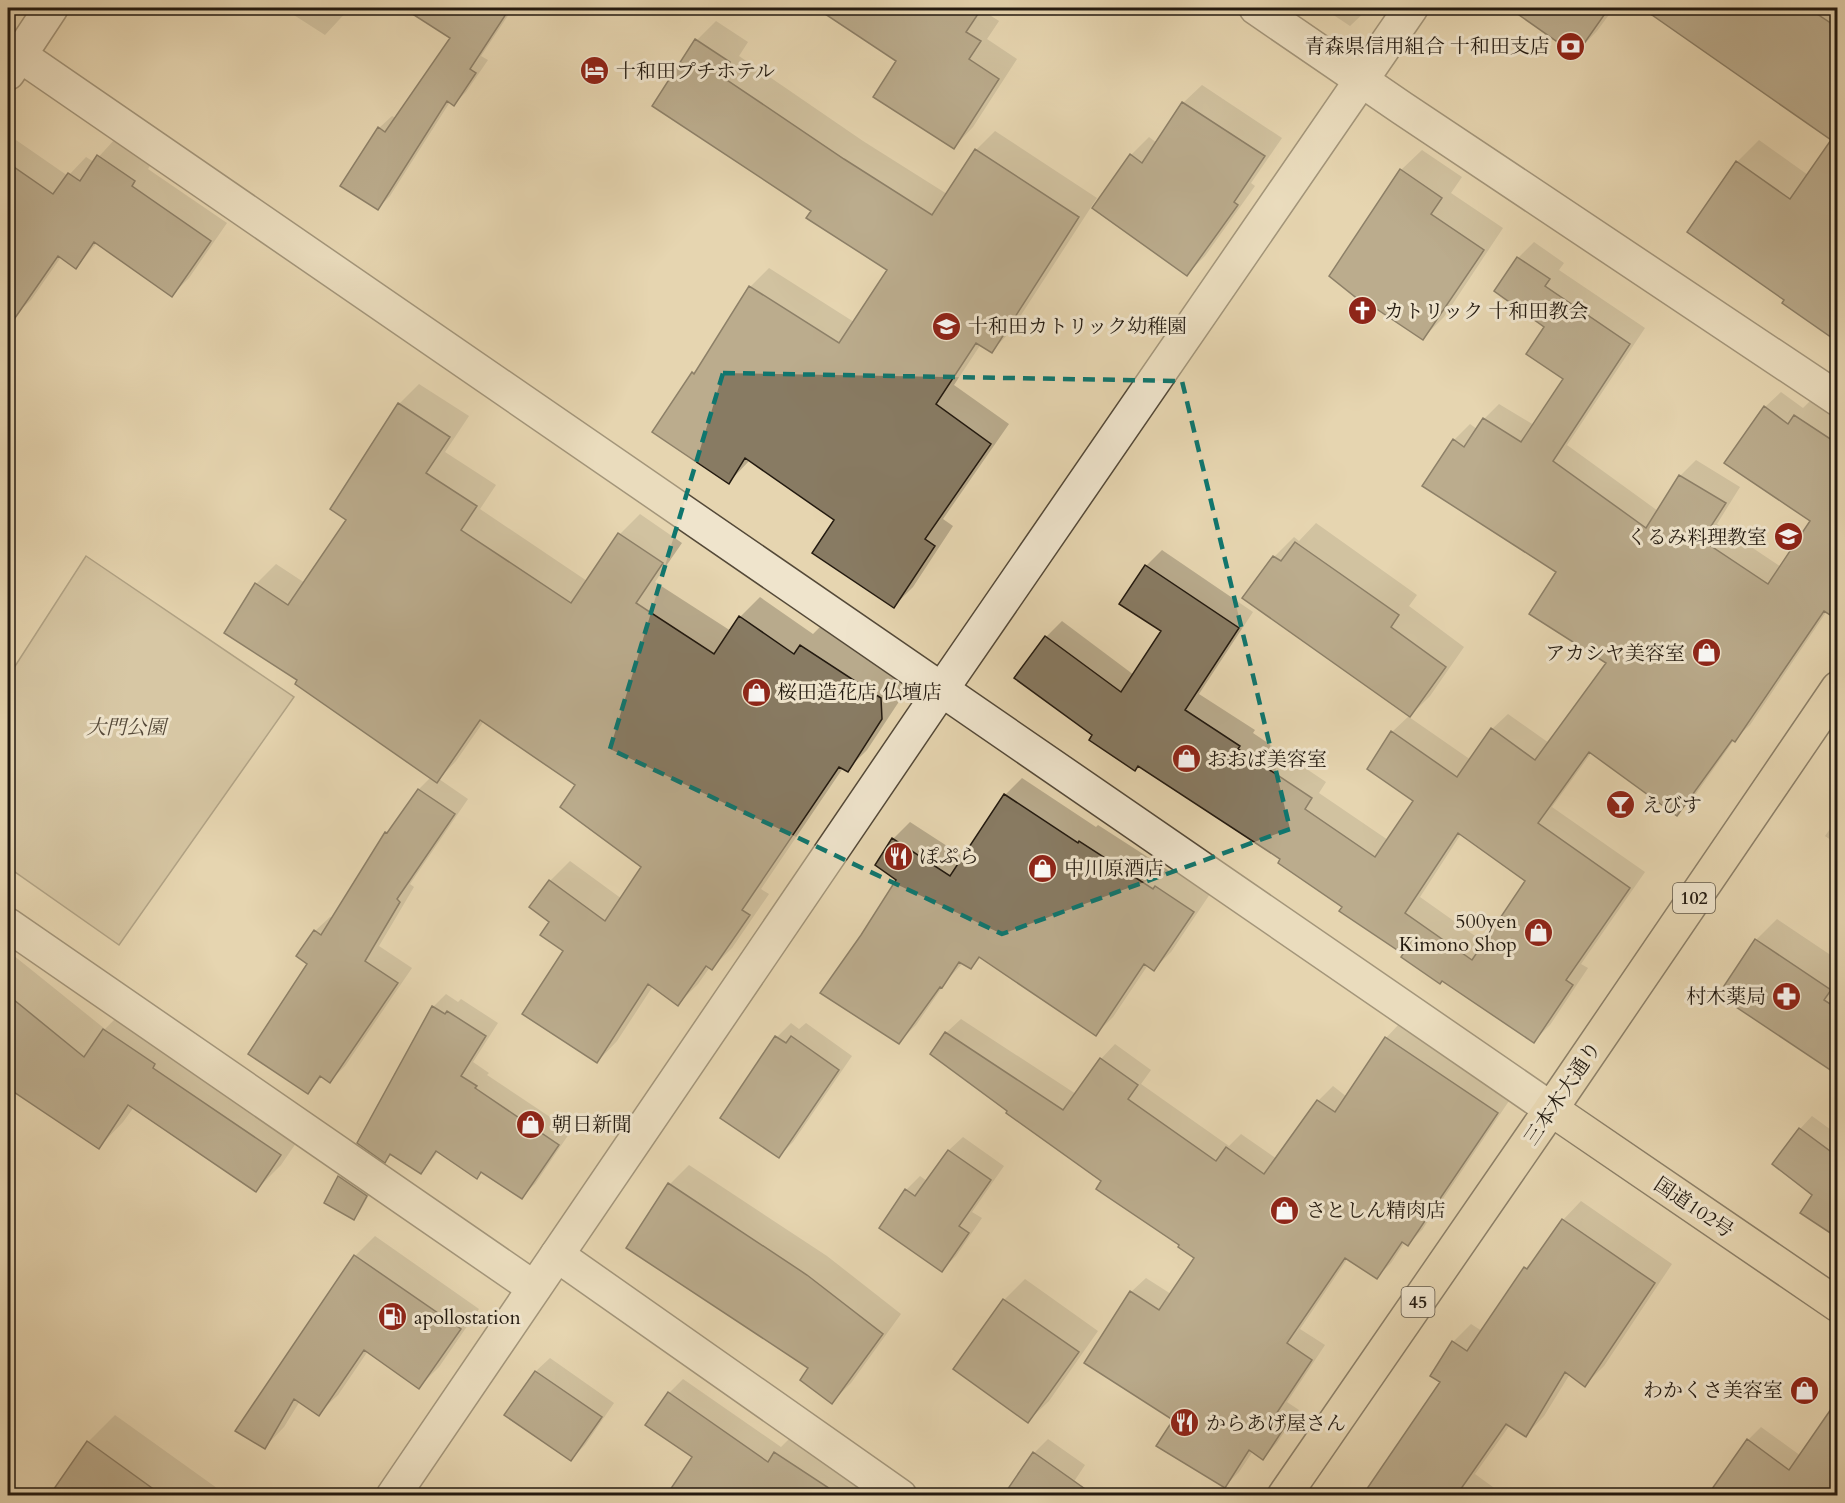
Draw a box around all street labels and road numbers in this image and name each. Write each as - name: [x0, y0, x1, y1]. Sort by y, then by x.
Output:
- road number: 102: [1673, 883, 1715, 913]
- street label: 三本木大通り: [1518, 1036, 1607, 1151]
- street label: 国道102号: [1649, 1171, 1739, 1244]
- road number: 45: [1402, 1287, 1434, 1317]

